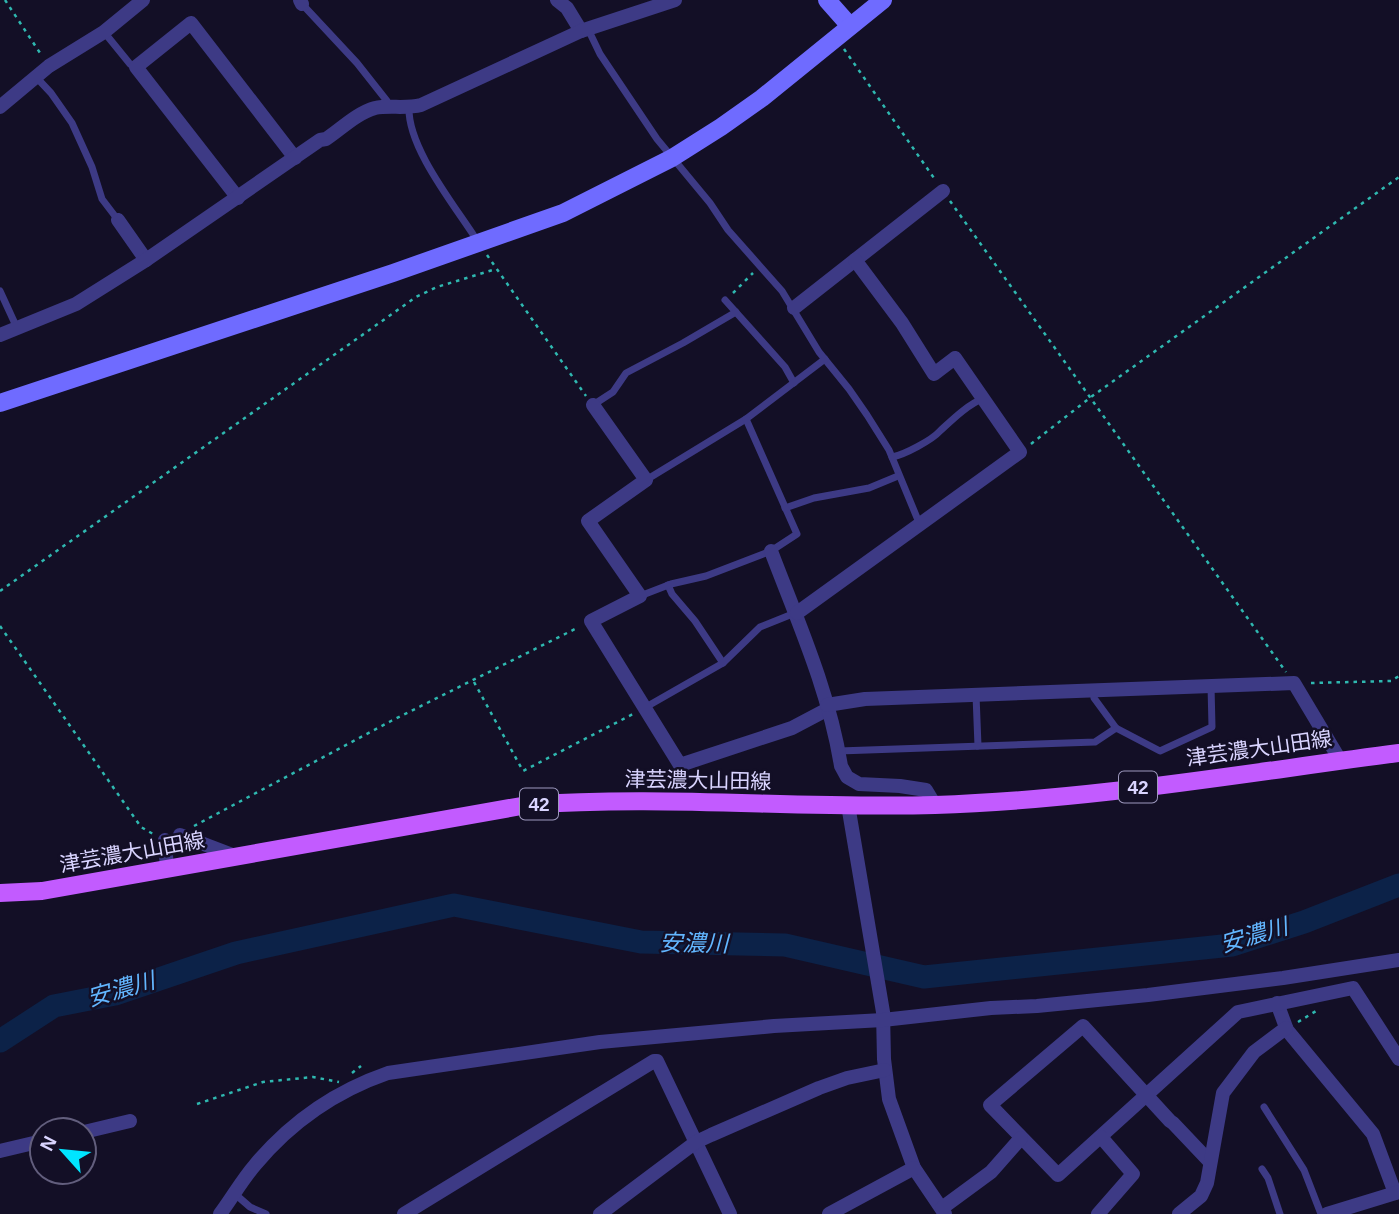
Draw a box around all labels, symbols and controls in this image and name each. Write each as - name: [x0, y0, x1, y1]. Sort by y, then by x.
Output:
- street label: 津芸濃大山田線: [1185, 726, 1333, 770]
- street label: 津芸濃大山田線: [624, 767, 772, 793]
- road number: 42: [1119, 772, 1157, 802]
- road number: 42: [520, 789, 558, 820]
- street label: 津芸濃大山田線: [58, 828, 206, 876]
- water label: 安濃川: [1217, 912, 1294, 957]
- water label: 安濃川: [659, 929, 732, 957]
- water label: 安濃川: [84, 966, 161, 1011]
- north arrow: [28, 1116, 98, 1186]
- text: N: [36, 1133, 61, 1154]

